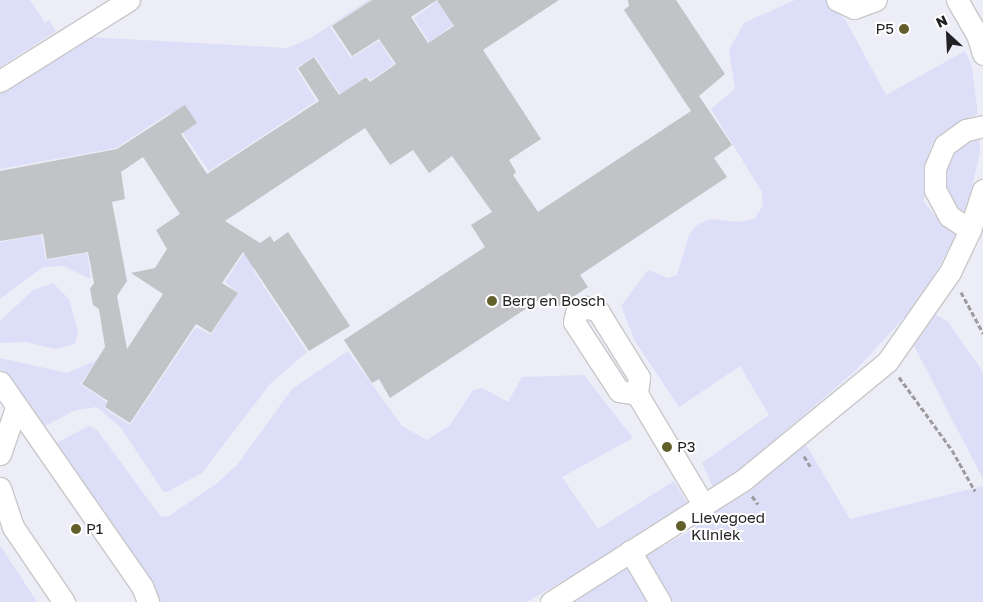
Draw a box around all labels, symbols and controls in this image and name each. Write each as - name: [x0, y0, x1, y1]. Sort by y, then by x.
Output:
- north arrow: [923, 10, 973, 60]
- text: N: [933, 11, 950, 31]
- place label: P5: [875, 20, 894, 38]
- marker: P5: [898, 23, 910, 35]
- place label: Berg en Bosch: [502, 292, 605, 310]
- marker: Berg en Bosch: [486, 295, 498, 307]
- place label: P3: [677, 438, 696, 456]
- marker: P3: [661, 441, 673, 453]
- place label: Lievegoed Kliniek: [691, 508, 765, 543]
- place label: P1: [86, 520, 103, 538]
- marker: Lievegoed Kliniek: [675, 520, 687, 532]
- marker: P1: [70, 523, 82, 535]

